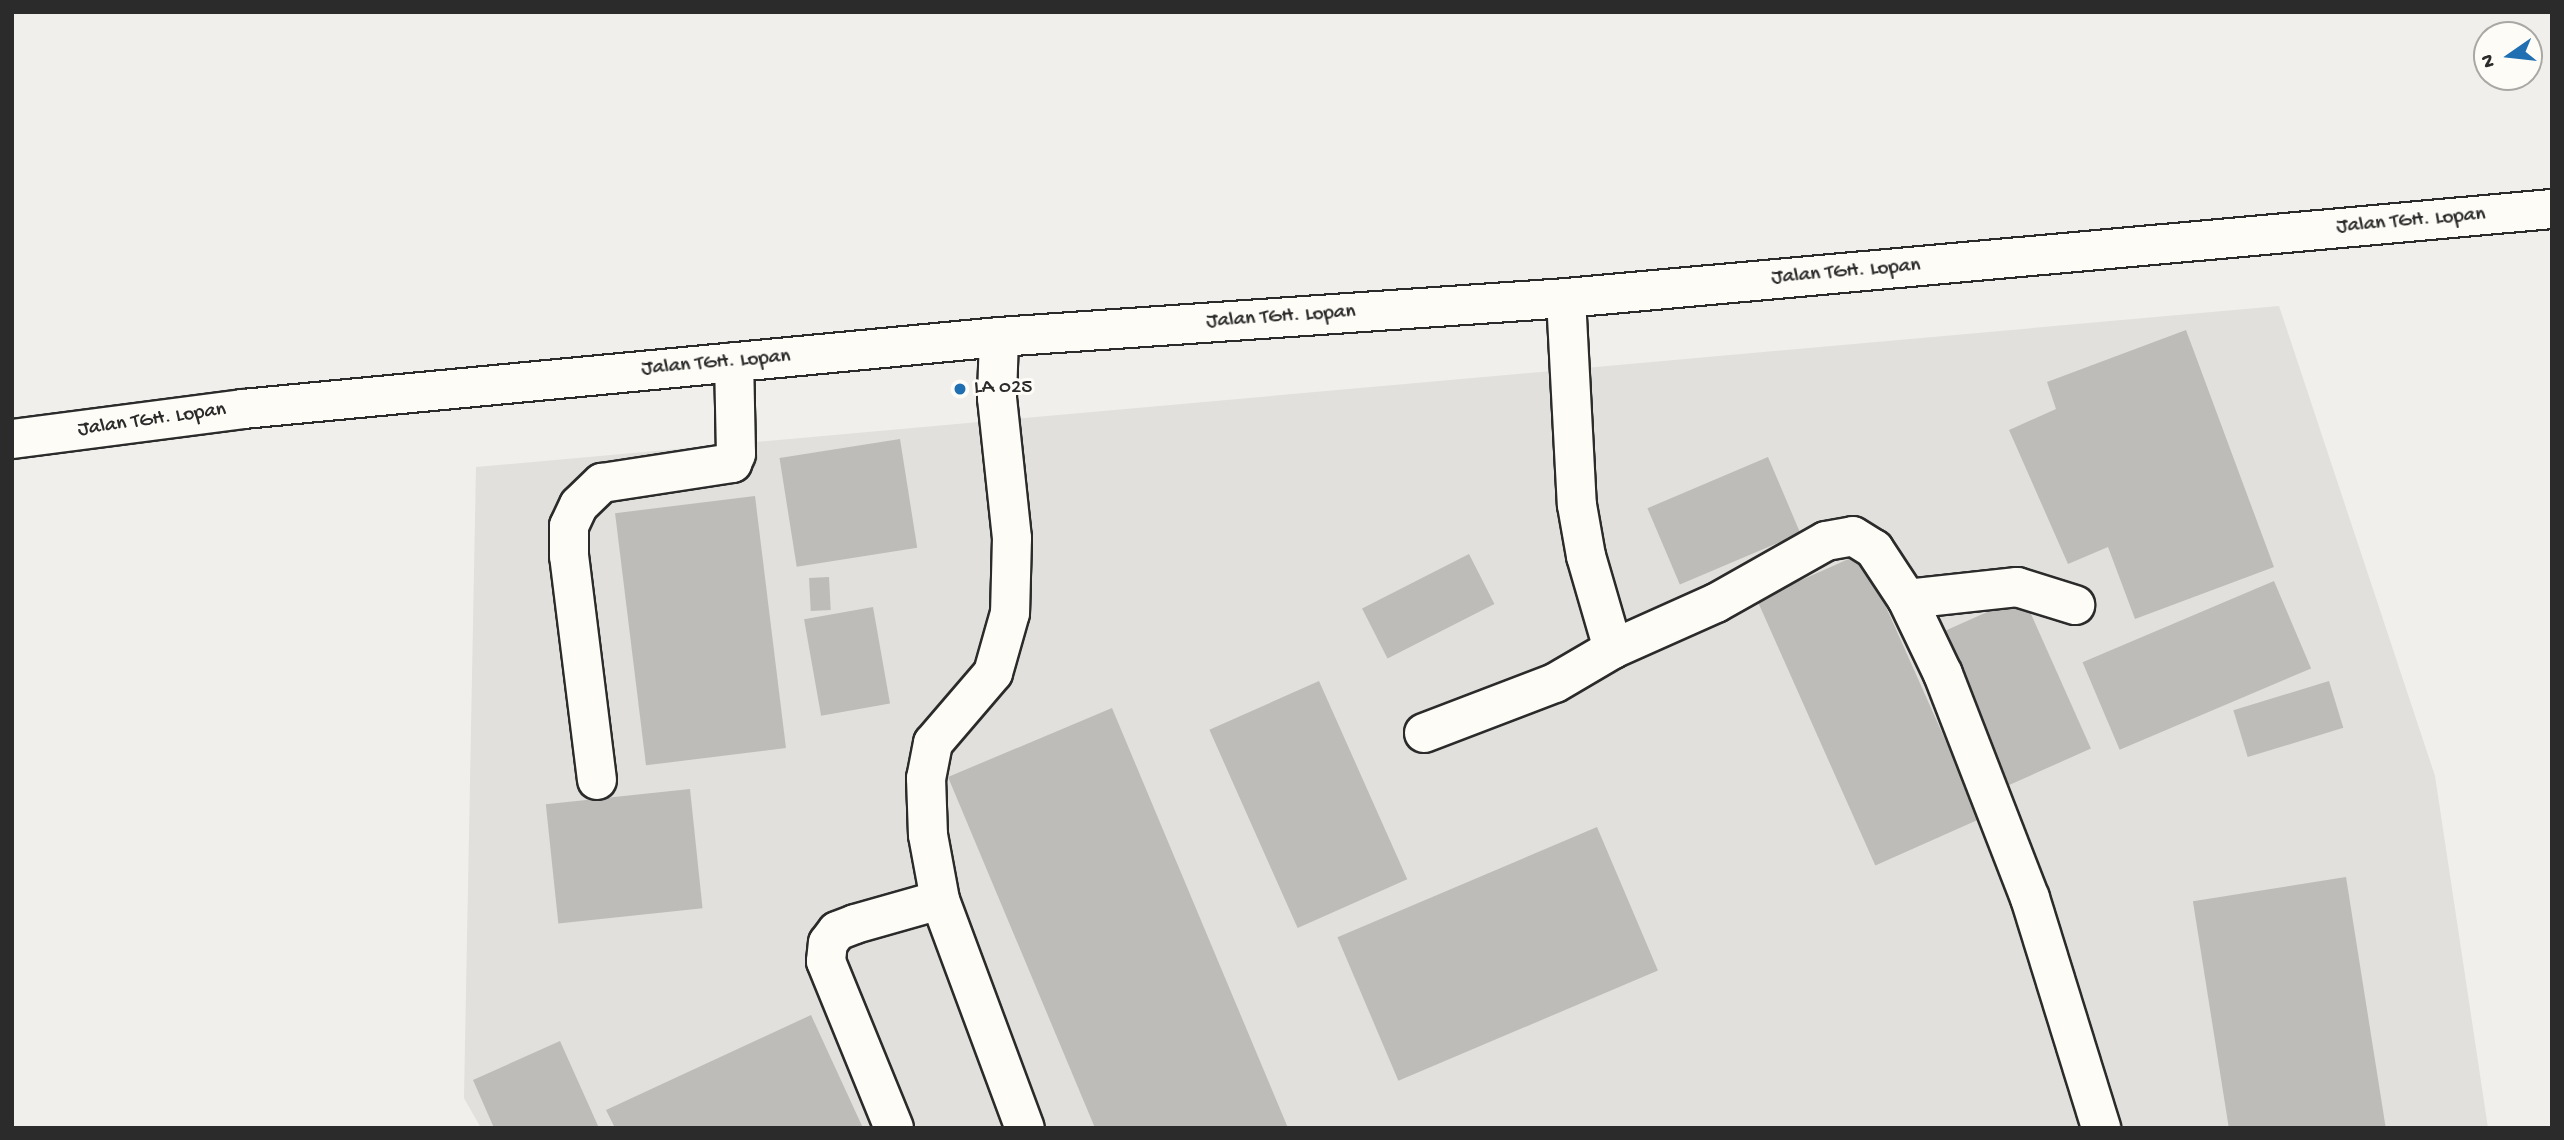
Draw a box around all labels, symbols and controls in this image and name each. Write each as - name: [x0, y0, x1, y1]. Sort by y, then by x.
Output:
- north arrow: [2473, 21, 2543, 91]
- text: N: [2476, 52, 2502, 70]
- street label: Jalan TGH. Lopan: [2335, 203, 2487, 241]
- street label: Jalan TGH. Lopan: [1770, 254, 1922, 292]
- street label: Jalan TGH. Lopan: [1206, 300, 1356, 336]
- street label: Jalan TGH. Lopan: [640, 345, 792, 383]
- place label: LA 025: [974, 376, 1032, 402]
- marker: LA 025: [952, 381, 968, 397]
- street label: Jalan TGH. Lopan: [76, 398, 228, 444]

